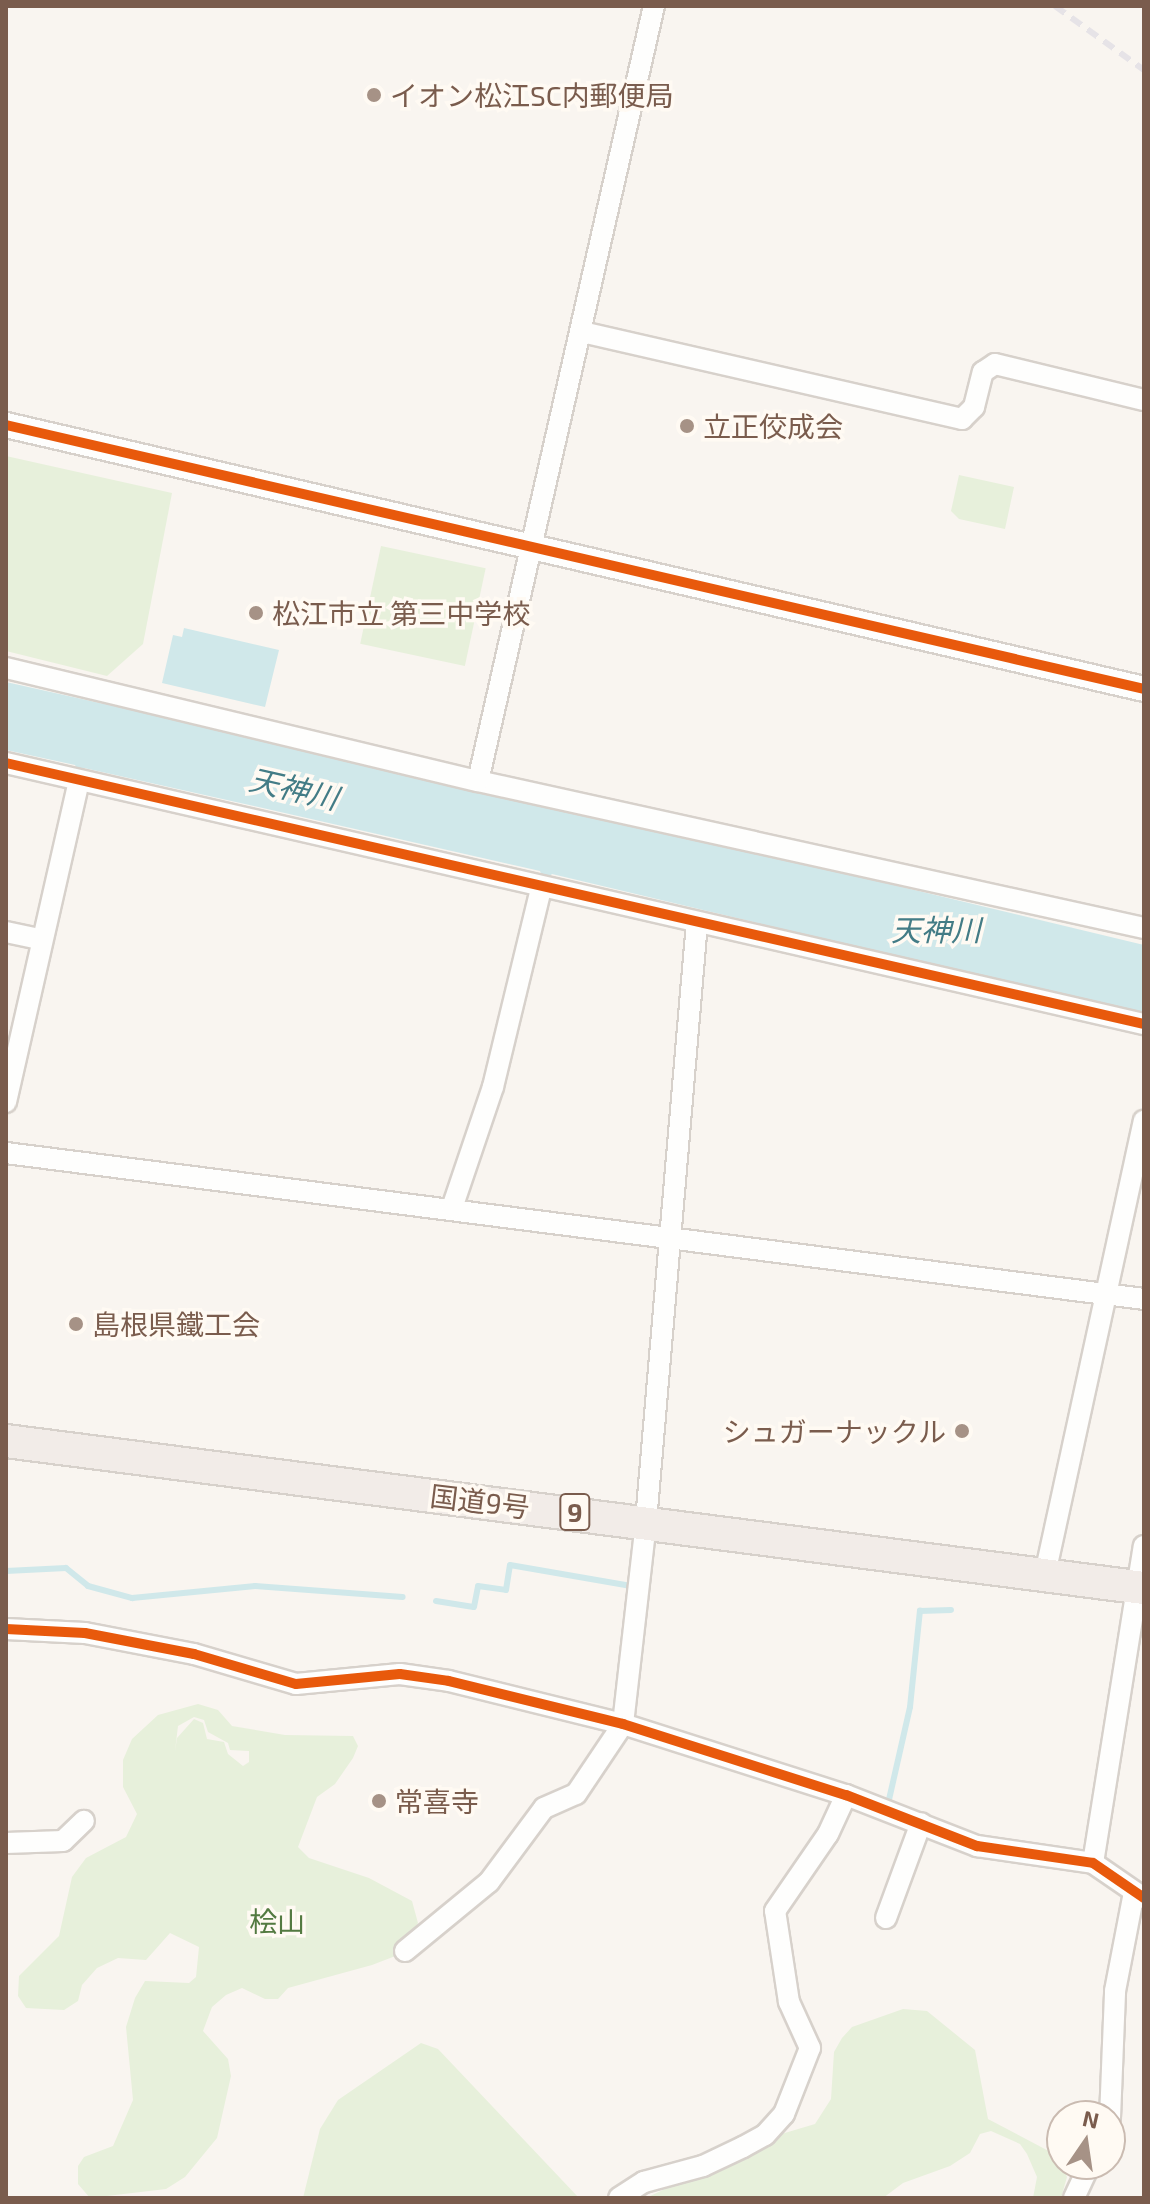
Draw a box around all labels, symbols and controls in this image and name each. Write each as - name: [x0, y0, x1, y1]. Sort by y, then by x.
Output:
- place label: イオン松江SC内郵便局: [390, 78, 674, 112]
- marker: イオン松江SC内郵便局: [365, 86, 383, 104]
- place label: 立正佼成会: [703, 409, 843, 443]
- marker: 立正佼成会: [678, 417, 696, 435]
- place label: 松江市立 第三中学校: [272, 596, 530, 630]
- marker: 松江市立 第三中学校: [247, 604, 265, 622]
- water label: 天神川: [246, 760, 342, 816]
- water label: 天神川: [891, 911, 981, 947]
- place label: 島根県鐵工会: [92, 1307, 260, 1341]
- marker: 島根県鐵工会: [67, 1315, 85, 1333]
- place label: シュガーナックル: [722, 1414, 946, 1448]
- marker: シュガーナックル: [953, 1422, 971, 1440]
- street label: 国道9号: [428, 1478, 532, 1524]
- road number: 9: [559, 1490, 591, 1534]
- place label: 常喜寺: [395, 1784, 479, 1818]
- marker: 常喜寺: [370, 1792, 388, 1810]
- park label: 桧山: [249, 1904, 305, 1938]
- north arrow: [1046, 2100, 1126, 2180]
- text: N: [1080, 2104, 1102, 2133]

